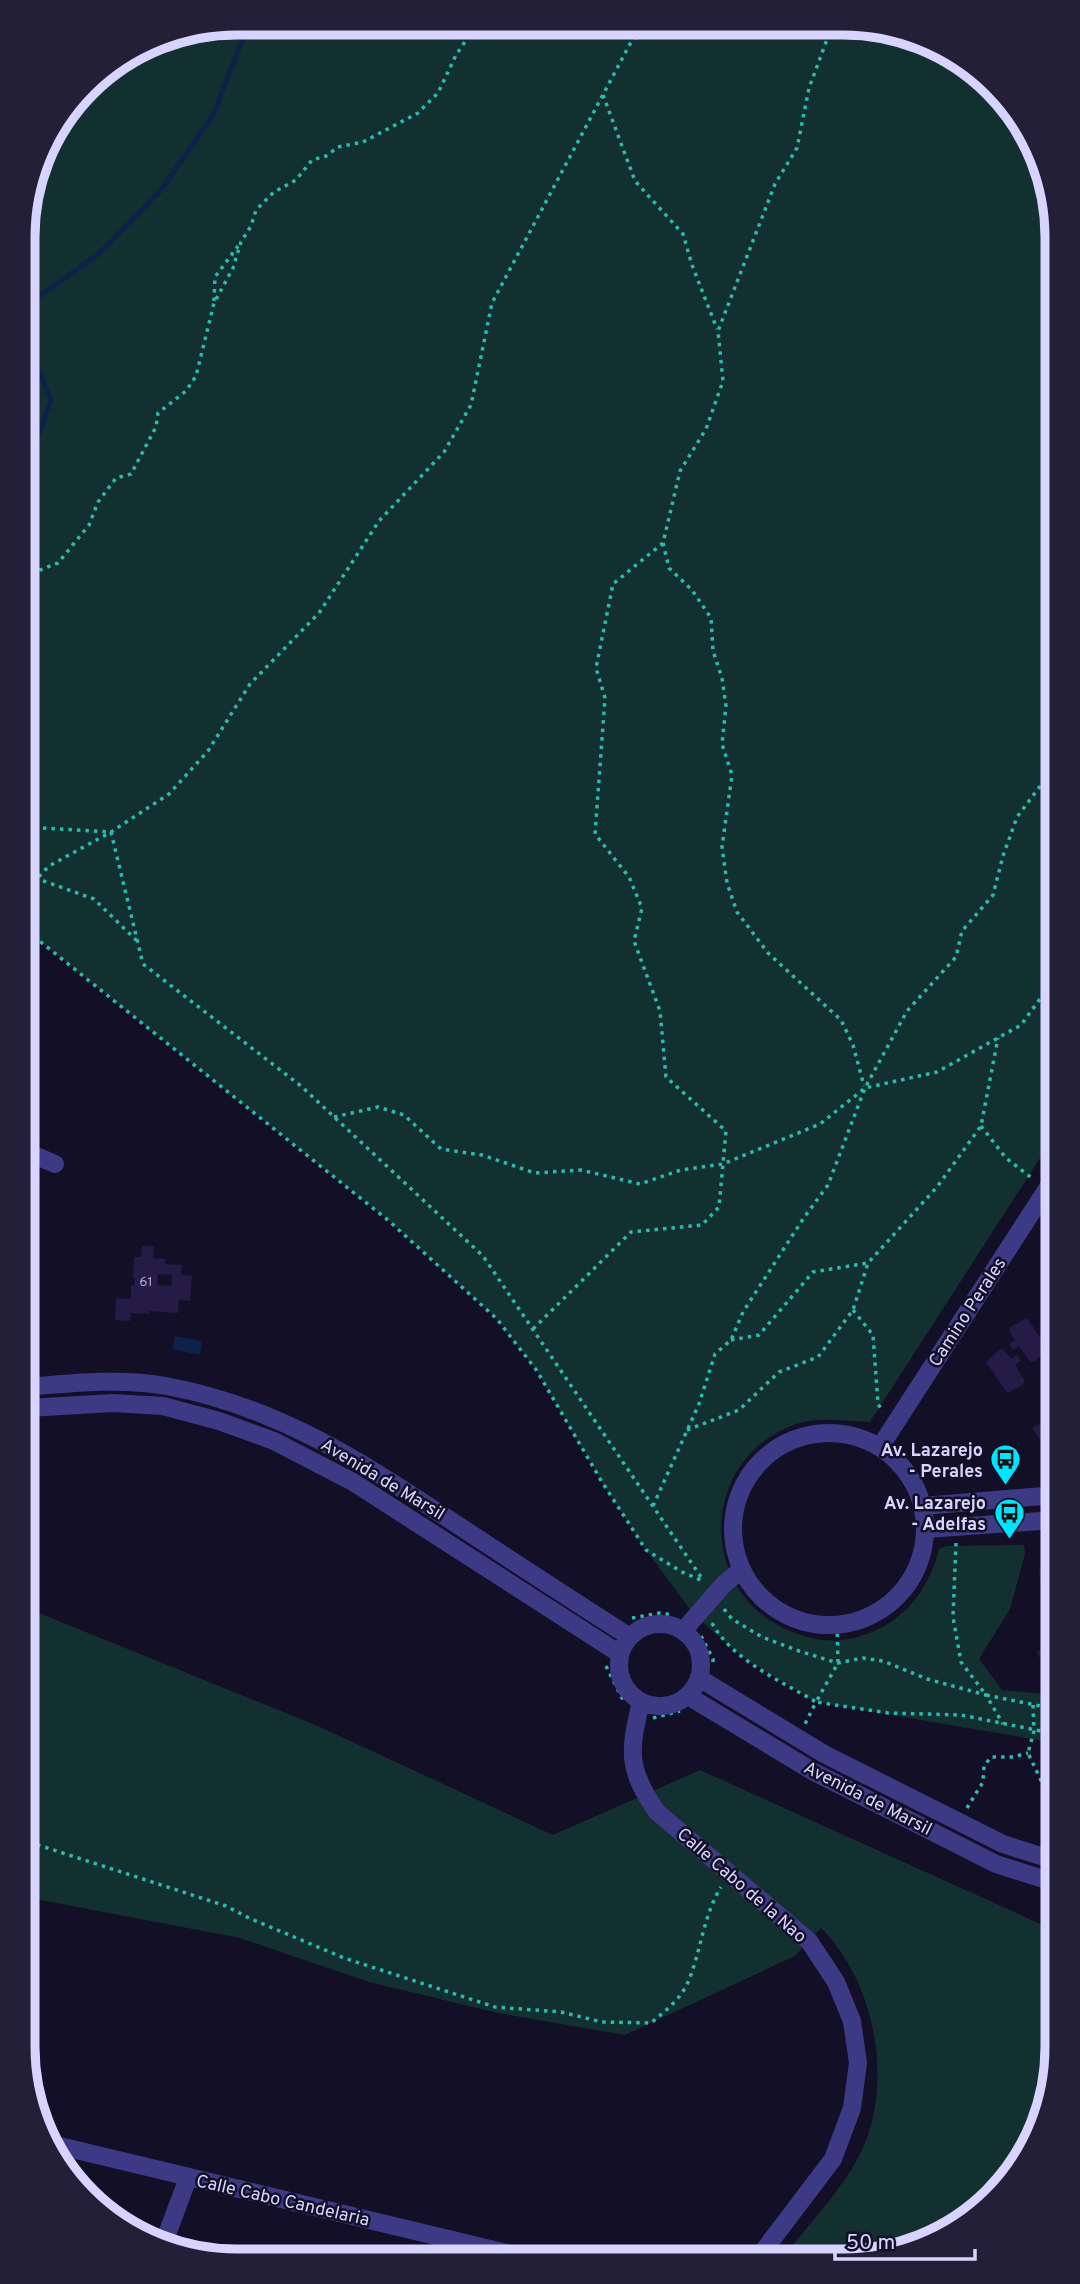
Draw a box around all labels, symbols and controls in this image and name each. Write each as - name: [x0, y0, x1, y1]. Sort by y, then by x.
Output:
- street label: Camino Perales: [924, 1254, 1012, 1372]
- house number: 61: [139, 1274, 153, 1291]
- street label: Avenida de Marsil: [316, 1434, 449, 1526]
- place label: Av. Lazarejo - Perales: [881, 1440, 983, 1484]
- bus stop icon: Av. Lazarejo - Perales: [989, 1443, 1023, 1487]
- place label: Av. Lazarejo - Adelfas: [884, 1493, 986, 1537]
- bus stop icon: Av. Lazarejo - Adelfas: [992, 1496, 1026, 1540]
- street label: Avenida de Marsil: [799, 1757, 935, 1842]
- street label: Calle Cabo de la Nao: [671, 1823, 811, 1949]
- street label: Calle Cabo Candelaria: [194, 2170, 372, 2233]
- scale bar: [835, 2218, 975, 2262]
- text: 50 m: [846, 2230, 895, 2257]

